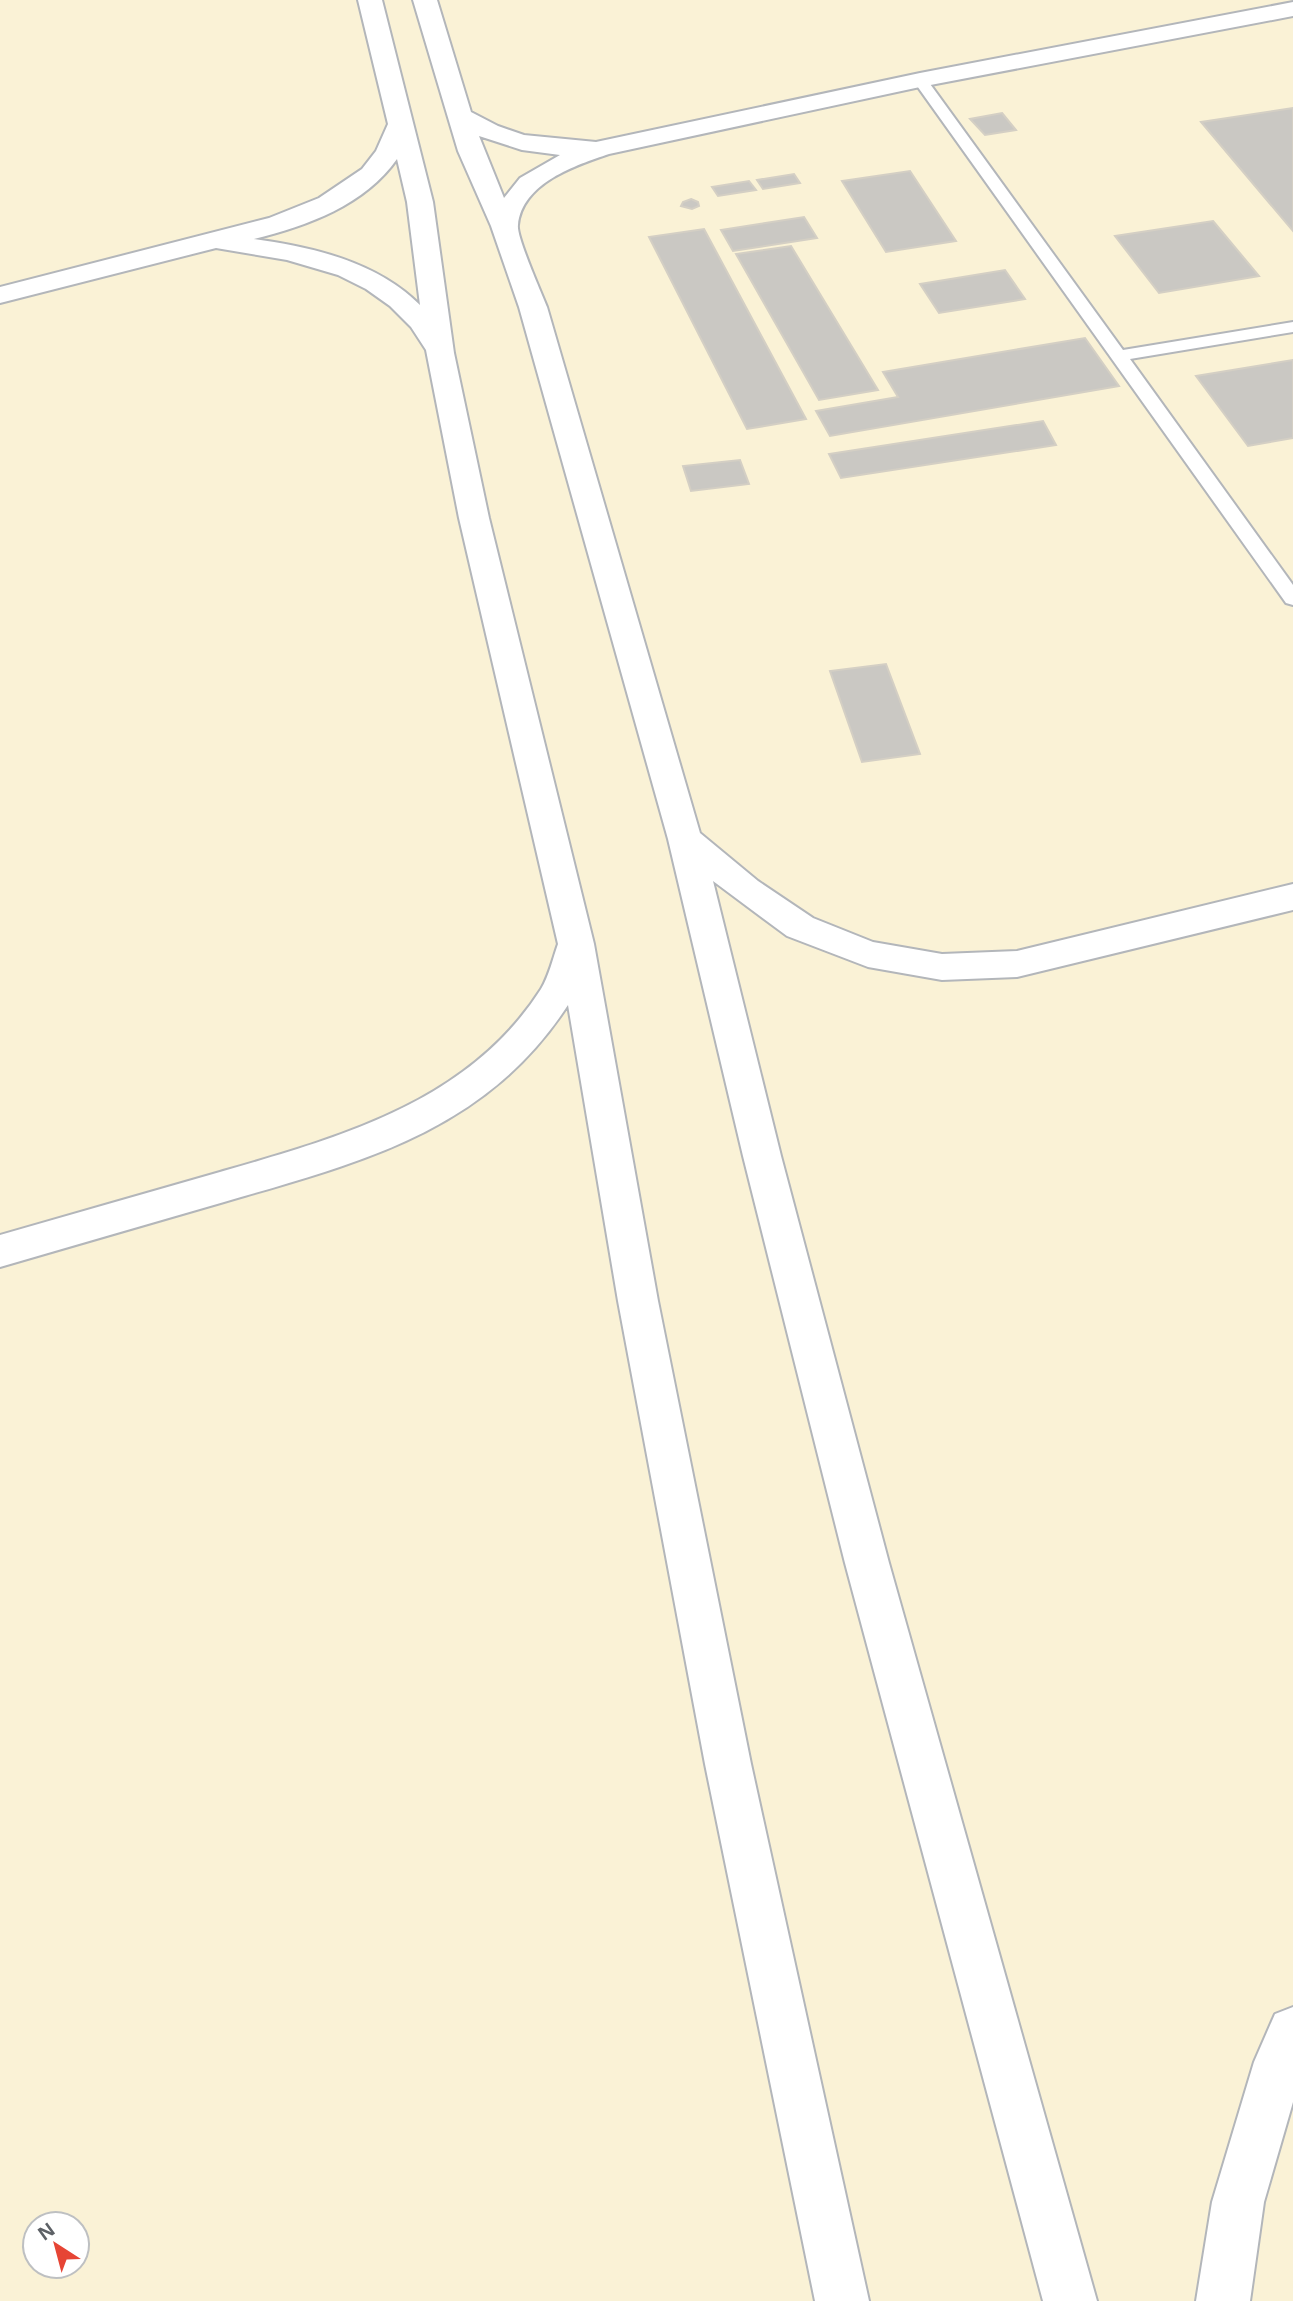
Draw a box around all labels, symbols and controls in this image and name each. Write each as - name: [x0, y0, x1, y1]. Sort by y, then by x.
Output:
- north arrow: [21, 2210, 91, 2280]
- text: N: [32, 2216, 60, 2246]

